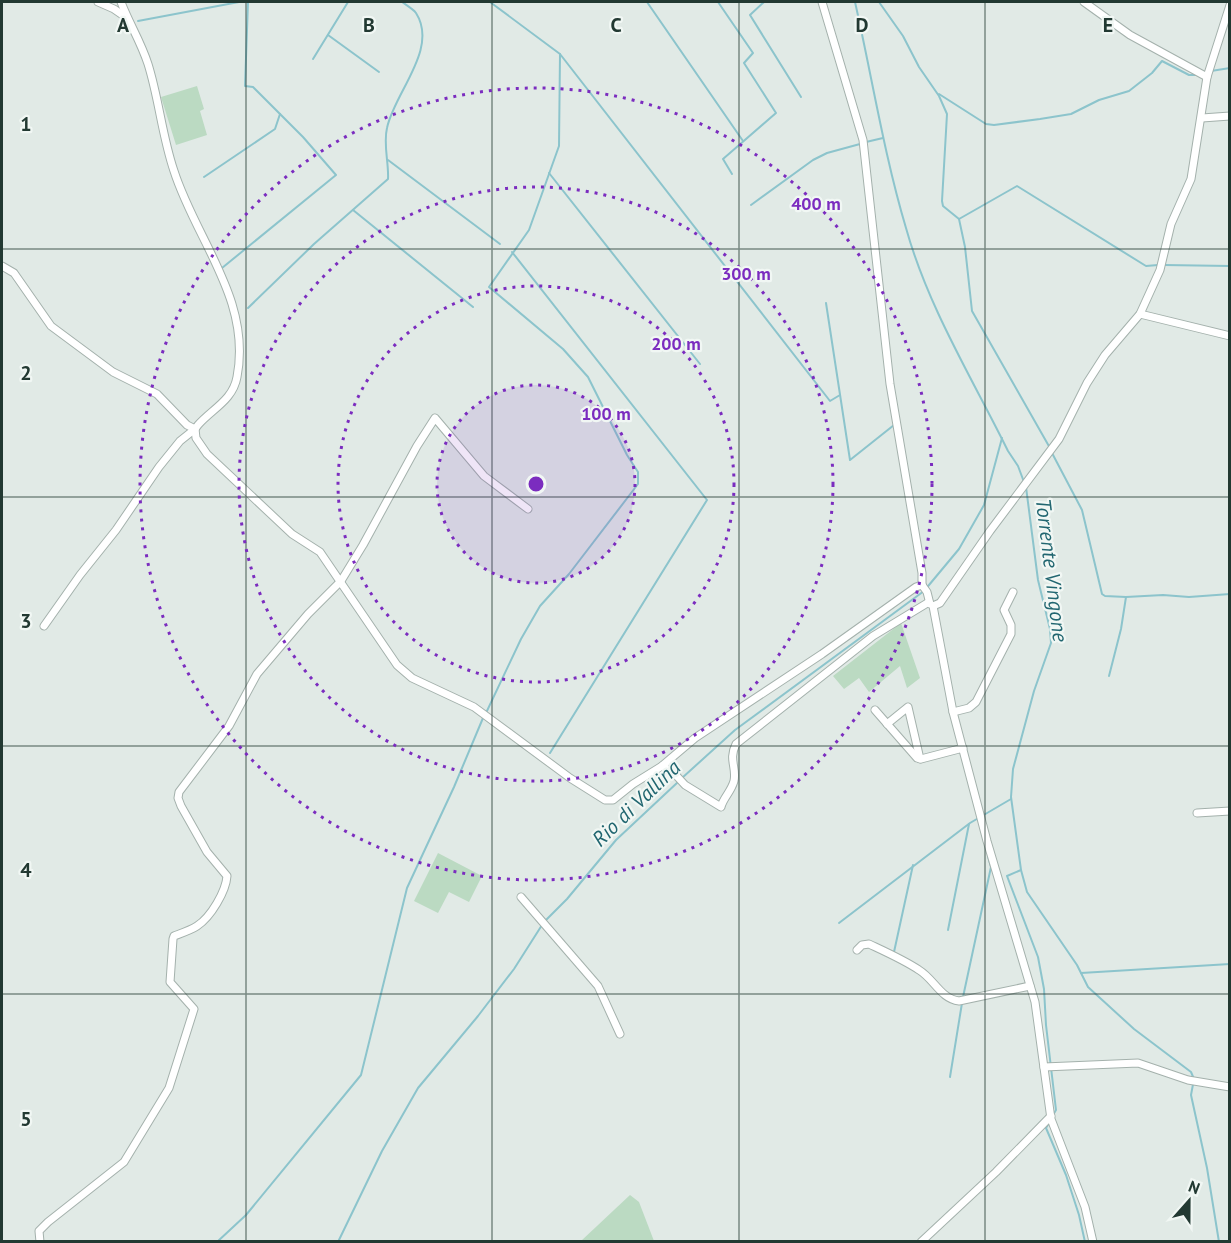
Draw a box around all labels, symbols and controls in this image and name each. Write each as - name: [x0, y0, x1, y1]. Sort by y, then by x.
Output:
- text: A: [117, 12, 130, 38]
- text: B: [363, 12, 375, 38]
- text: C: [610, 12, 622, 38]
- text: D: [856, 12, 869, 38]
- text: E: [1103, 12, 1113, 38]
- text: 1: [20, 111, 32, 137]
- text: 400 m: [791, 192, 841, 215]
- text: 300 m: [721, 262, 771, 285]
- text: 200 m: [651, 332, 701, 355]
- text: 2: [20, 360, 32, 386]
- text: 100 m: [581, 402, 631, 425]
- centre of rings: [526, 474, 546, 494]
- water label: Torrente Vingone: [1030, 497, 1074, 644]
- text: 3: [20, 608, 32, 634]
- water label: Rio di Vallina: [586, 753, 687, 852]
- text: 4: [20, 857, 32, 883]
- text: 5: [20, 1106, 32, 1132]
- north arrow: [1159, 1171, 1219, 1231]
- text: N: [1186, 1176, 1203, 1198]

